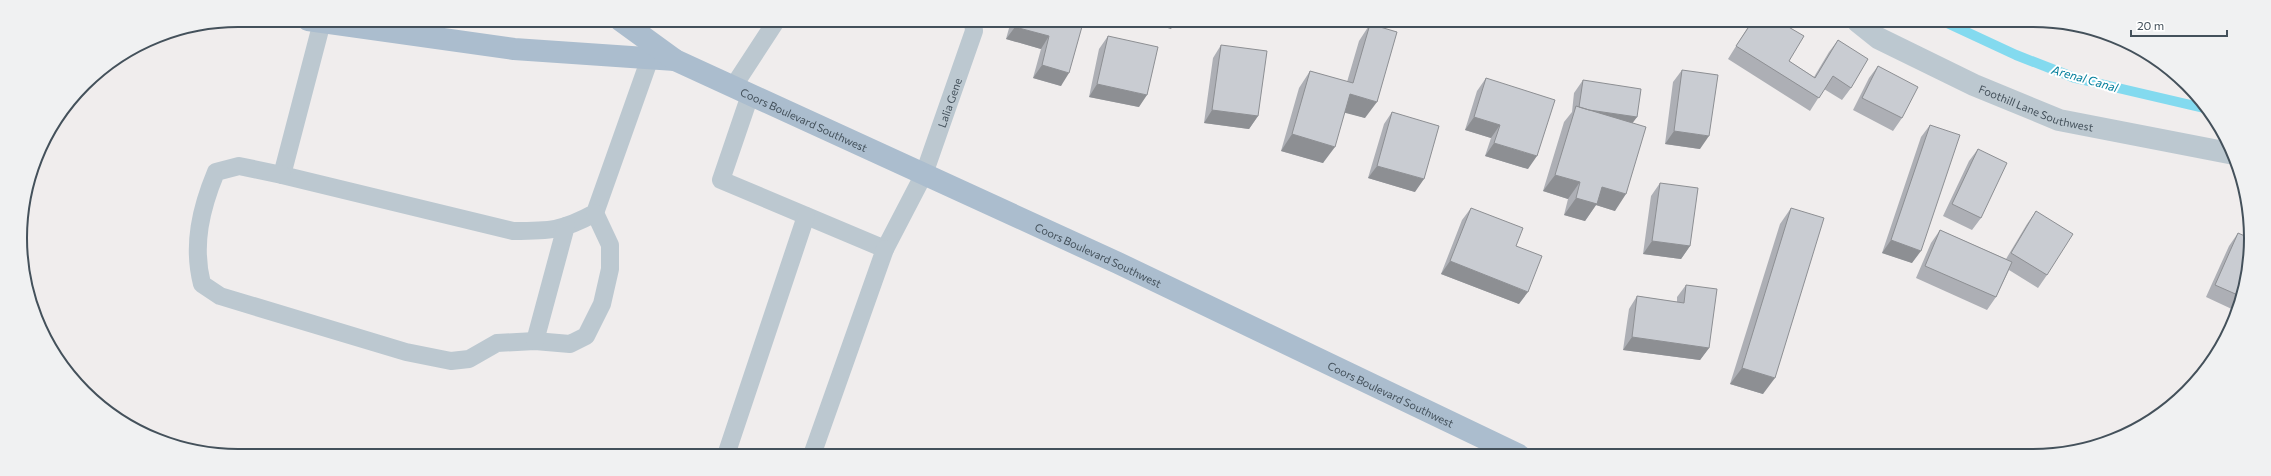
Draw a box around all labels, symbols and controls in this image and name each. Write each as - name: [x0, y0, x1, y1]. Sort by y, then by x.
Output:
- scale bar: [2131, 12, 2227, 38]
- text: 20 m: [2137, 18, 2164, 32]
- water label: Arenal Canal: [2049, 62, 2121, 94]
- street label: Lalia Gene: [934, 76, 964, 129]
- street label: Foothill Lane Southwest: [1977, 81, 2095, 133]
- street label: Coors Boulevard Southwest: [739, 84, 870, 154]
- street label: Coors Boulevard Southwest: [1033, 219, 1164, 290]
- street label: Coors Boulevard Southwest: [1326, 358, 1457, 430]

